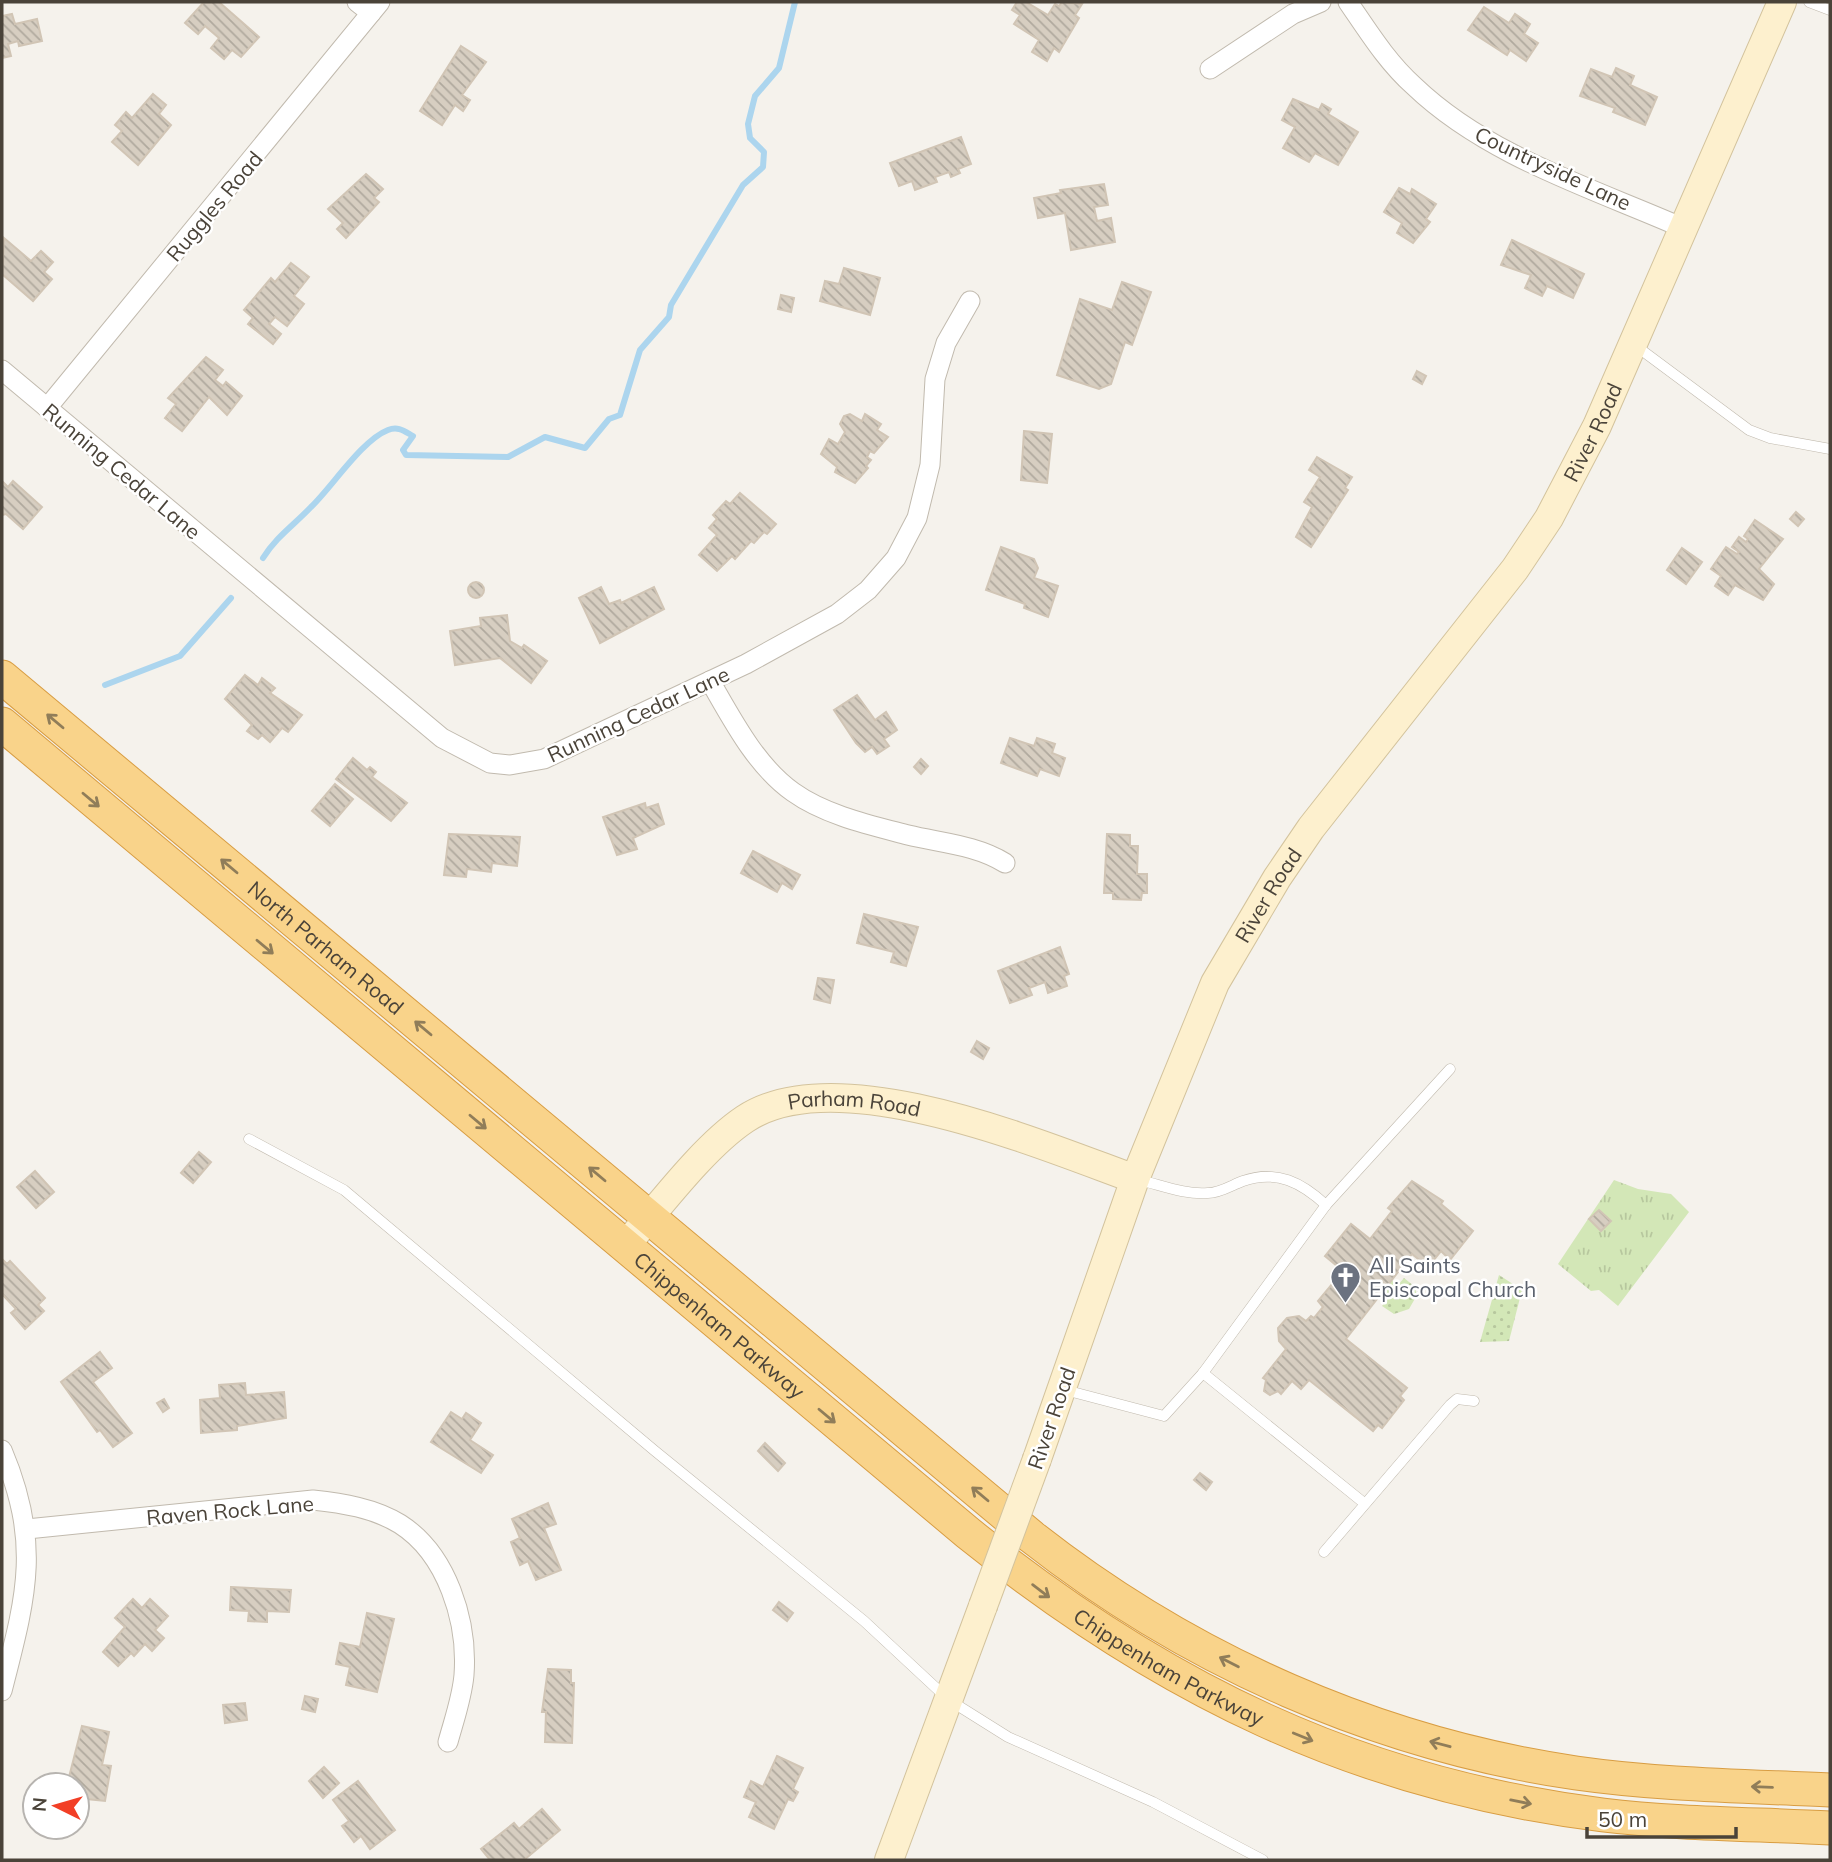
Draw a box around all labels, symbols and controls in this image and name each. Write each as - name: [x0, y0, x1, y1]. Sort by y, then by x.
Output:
- street label: Countryside Lane: [1471, 120, 1635, 216]
- street label: Ruggles Road: [160, 146, 268, 266]
- street label: River Road: [1557, 379, 1627, 486]
- street label: Running Cedar Lane: [38, 397, 206, 545]
- street label: Running Cedar Lane: [543, 660, 733, 768]
- one-way arrow: [46, 713, 64, 728]
- one-way arrow: [82, 792, 100, 808]
- street label: River Road: [1229, 843, 1307, 947]
- one-way arrow: [221, 858, 239, 874]
- street label: North Parham Road: [243, 875, 409, 1020]
- one-way arrow: [256, 939, 274, 955]
- one-way arrow: [414, 1020, 432, 1036]
- street label: Parham Road: [786, 1085, 923, 1122]
- one-way arrow: [469, 1114, 487, 1130]
- one-way arrow: [589, 1166, 607, 1181]
- street label: Chippenham Parkway: [629, 1246, 810, 1404]
- place label: All Saints Episcopal Church: [1369, 1252, 1536, 1302]
- church icon: All Saints Episcopal Church: [1329, 1260, 1363, 1304]
- street label: River Road: [1021, 1363, 1081, 1473]
- one-way arrow: [818, 1408, 836, 1423]
- one-way arrow: [972, 1486, 990, 1501]
- street label: Raven Rock Lane: [145, 1490, 315, 1530]
- one-way arrow: [1031, 1583, 1050, 1598]
- street label: Chippenham Parkway: [1069, 1602, 1268, 1731]
- one-way arrow: [1219, 1655, 1239, 1669]
- one-way arrow: [1292, 1732, 1313, 1745]
- one-way arrow: [1429, 1737, 1452, 1750]
- north arrow: [21, 1771, 91, 1841]
- one-way arrow: [1751, 1780, 1774, 1793]
- one-way arrow: [1509, 1795, 1532, 1809]
- text: N: [26, 1796, 52, 1813]
- scale bar: [1587, 1796, 1736, 1840]
- text: 50 m: [1598, 1806, 1647, 1832]

